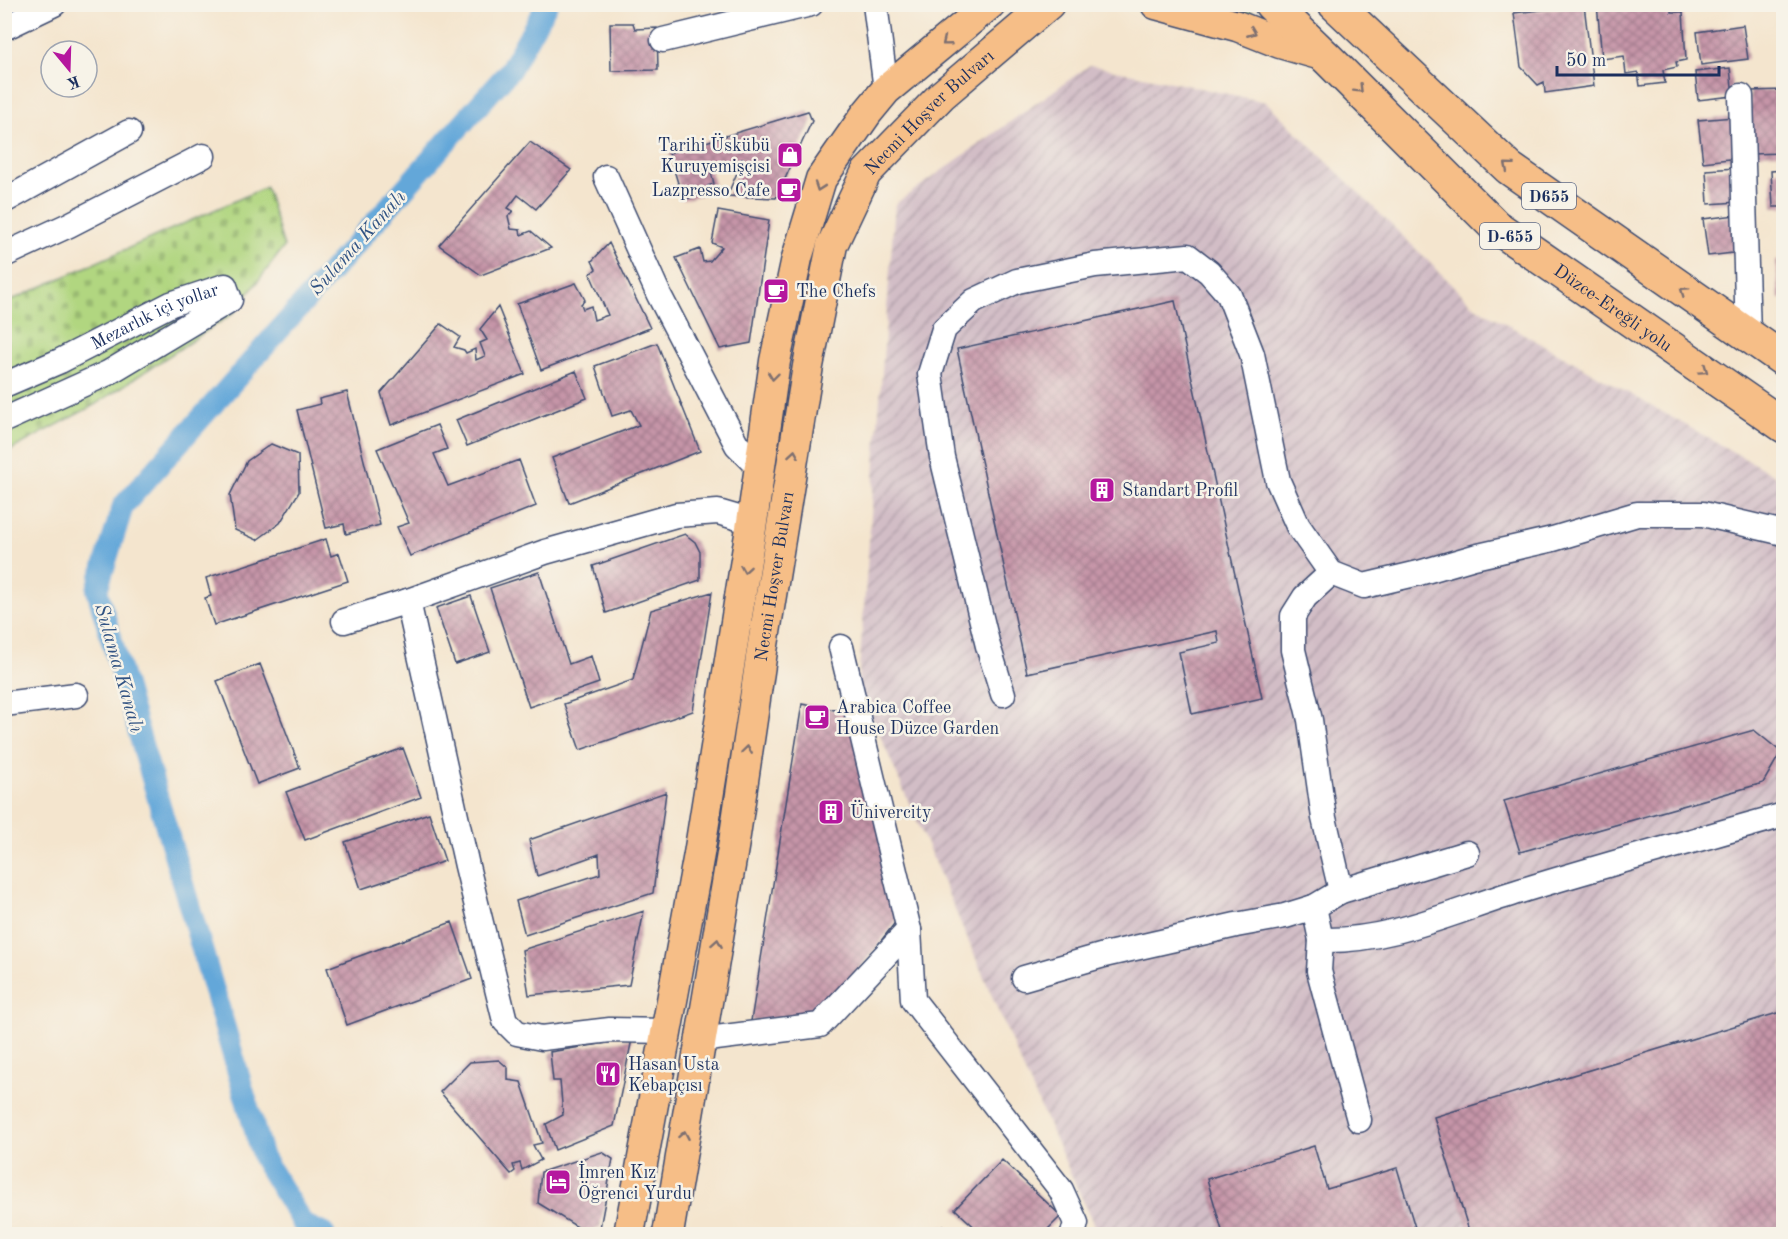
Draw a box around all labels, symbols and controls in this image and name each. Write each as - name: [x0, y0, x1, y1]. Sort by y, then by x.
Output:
- one-way arrow: [1246, 25, 1257, 37]
- one-way arrow: [942, 35, 953, 46]
- north arrow: [39, 39, 99, 99]
- scale bar: [1557, 39, 1719, 77]
- street label: Necmi Hoşver Bulvarı: [862, 47, 998, 179]
- text: 50 m: [1566, 52, 1606, 70]
- text: K: [65, 72, 82, 91]
- one-way arrow: [1352, 82, 1362, 93]
- place label: Tarihi Üskübü Kuruyemişçisi: [658, 133, 770, 176]
- shop icon: Tarihi Üskübü Kuruyemişçisi: [775, 140, 805, 170]
- one-way arrow: [1504, 162, 1515, 173]
- cafe icon: Lazpresso Cafe: [774, 175, 804, 205]
- one-way arrow: [813, 181, 826, 192]
- place label: Lazpresso Cafe: [651, 182, 770, 200]
- road number: D655: [1522, 183, 1576, 209]
- water label: Sulama Kanalı: [306, 187, 411, 300]
- road number: D-655: [1480, 223, 1540, 249]
- street label: Düzce-Ereğli yolu: [1550, 262, 1675, 356]
- cafe icon: The Chefs: [761, 276, 791, 306]
- street label: Mezarlık içi yollar: [88, 281, 222, 353]
- place label: The Chefs: [796, 283, 876, 301]
- one-way arrow: [1680, 287, 1691, 298]
- one-way arrow: [1697, 363, 1708, 374]
- one-way arrow: [767, 372, 779, 381]
- one-way arrow: [787, 450, 800, 460]
- building icon: Standart Profil: [1087, 475, 1117, 505]
- place label: Standart Profil: [1122, 482, 1238, 500]
- street label: Necmi Hoşver Bulvarı: [753, 490, 798, 663]
- one-way arrow: [739, 564, 751, 574]
- water label: Sulama Kanalı: [90, 602, 146, 736]
- place label: Arabica Coffee House Düzce Garden: [836, 699, 1000, 738]
- cafe icon: Arabica Coffee House Düzce Garden: [802, 702, 832, 732]
- one-way arrow: [741, 746, 753, 755]
- building icon: Ünivercity: [816, 797, 846, 827]
- place label: Ünivercity: [850, 800, 932, 822]
- one-way arrow: [710, 938, 722, 948]
- place label: Hasan Usta Kebapçısı: [628, 1056, 720, 1095]
- restaurant icon: Hasan Usta Kebapçısı: [593, 1059, 623, 1089]
- one-way arrow: [677, 1131, 689, 1140]
- place label: İmren Kız Öğrenci Yurdu: [578, 1161, 692, 1203]
- hotel icon: İmren Kız Öğrenci Yurdu: [543, 1167, 573, 1197]

